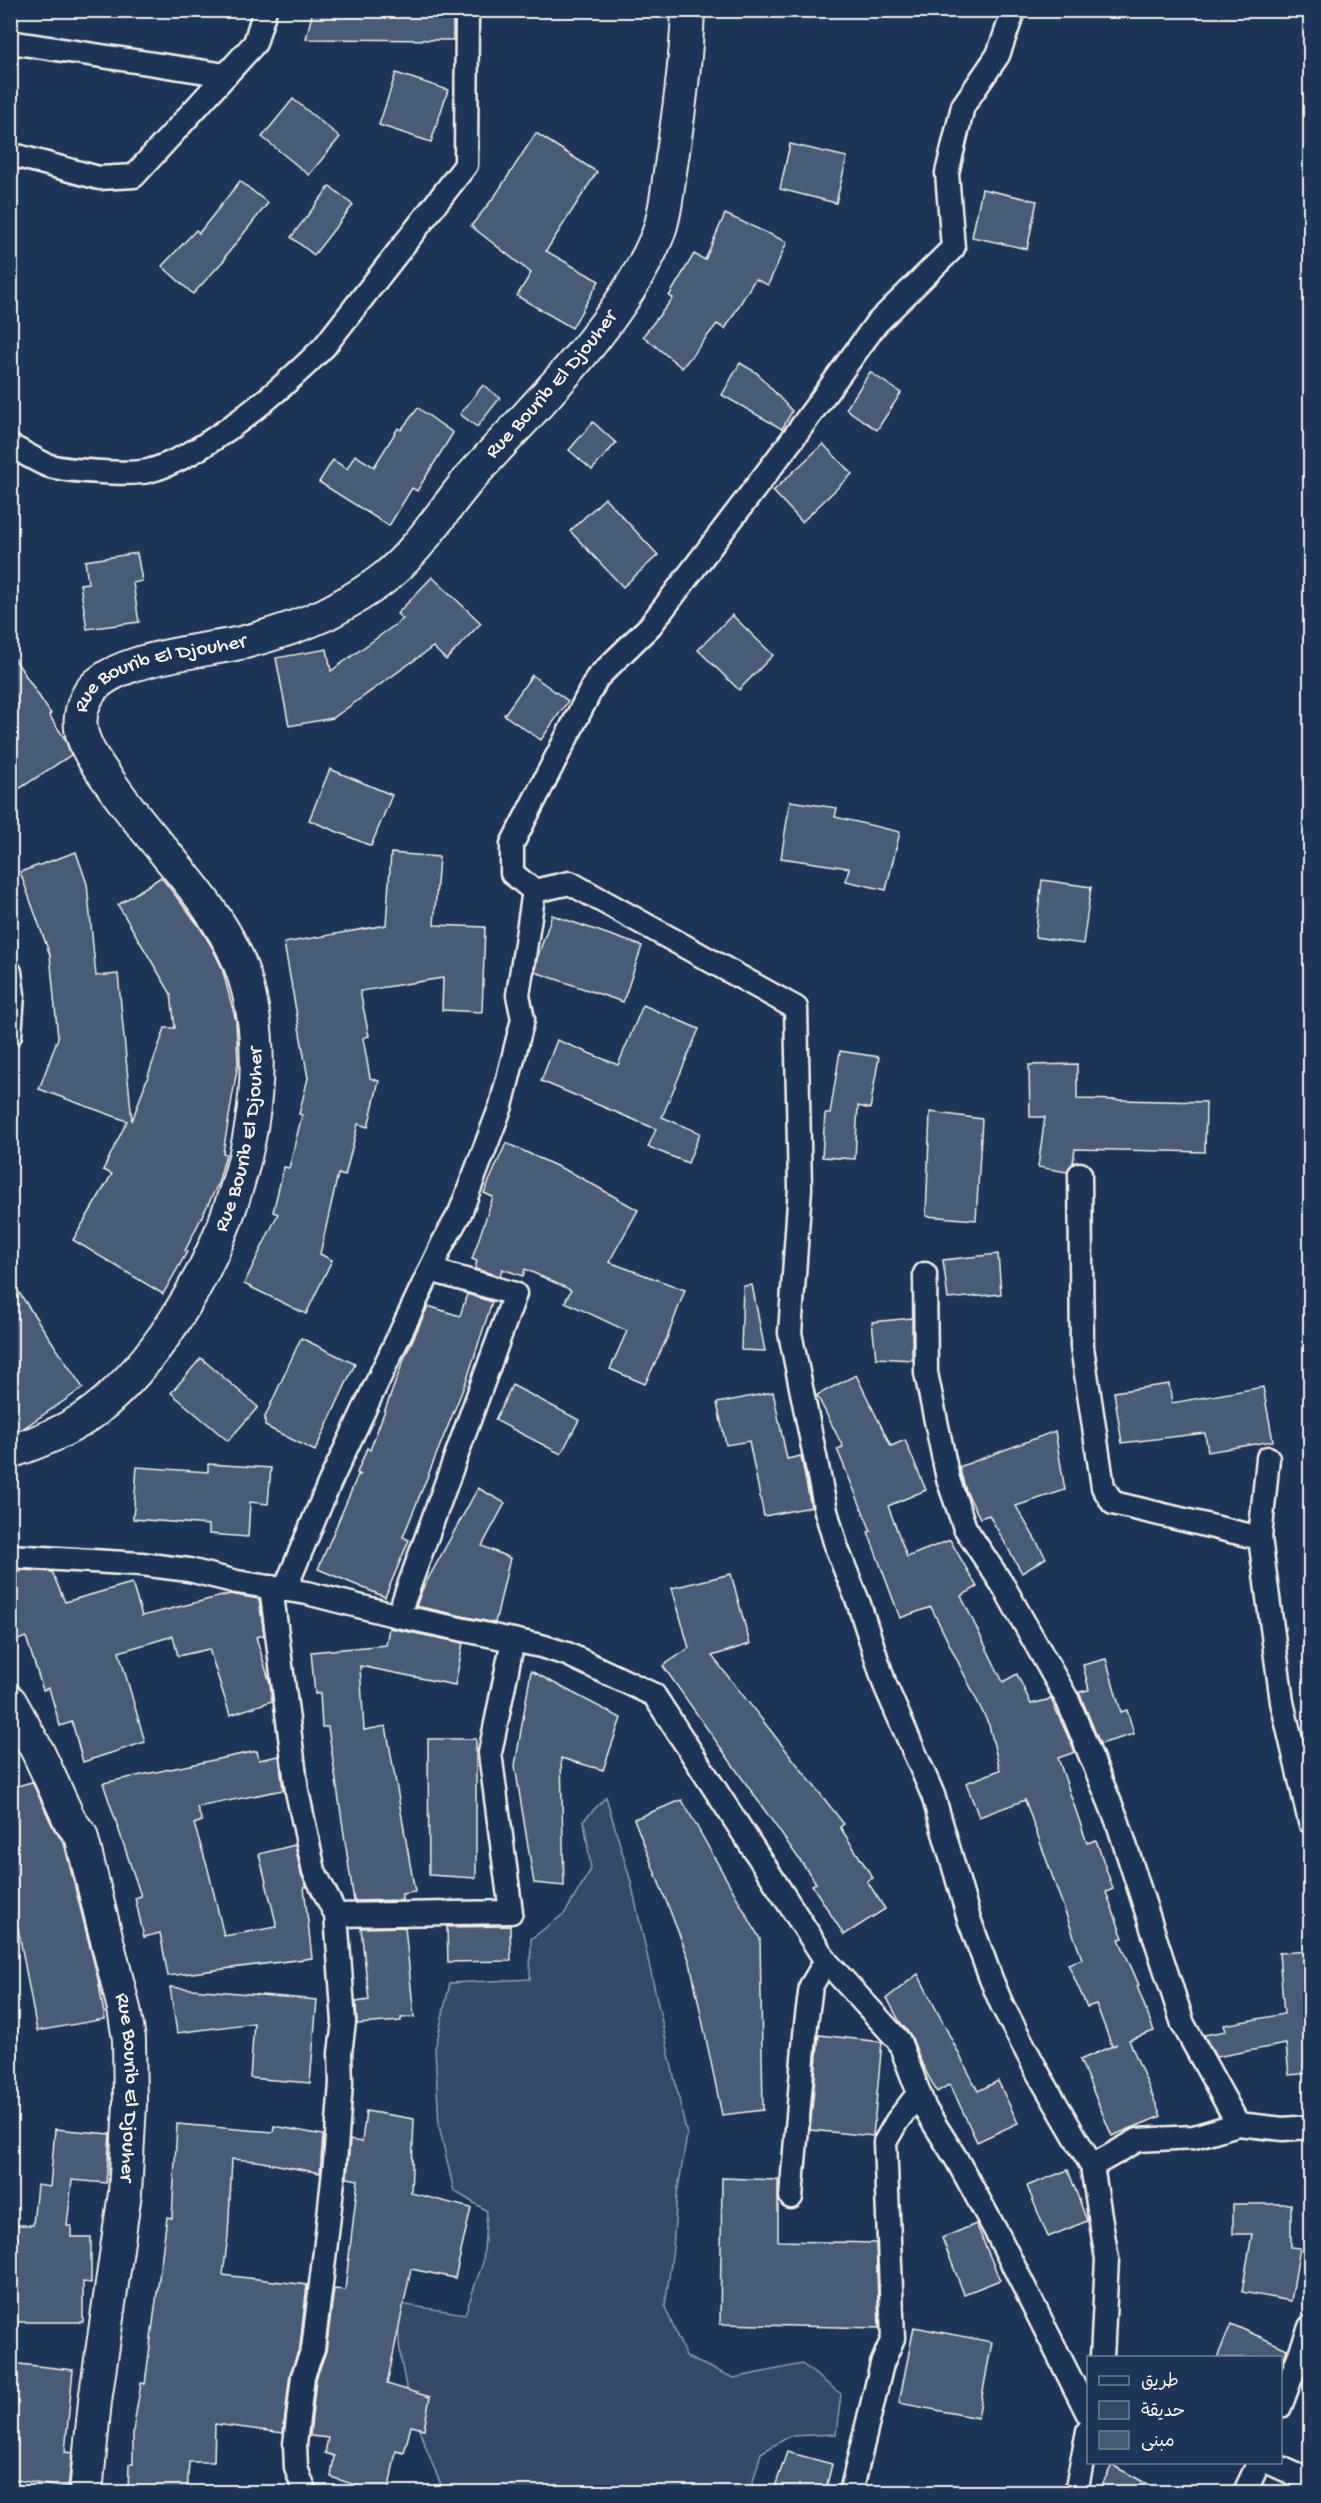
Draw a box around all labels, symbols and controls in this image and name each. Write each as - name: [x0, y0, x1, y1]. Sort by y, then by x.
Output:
- street label: Rue Bourib El Djouher: [481, 304, 625, 465]
- street label: Rue Bourib El Djouher: [69, 629, 250, 716]
- street label: Rue Bourib El Djouher: [210, 1045, 269, 1236]
- street label: Rue Bourib El Djouher: [108, 1991, 143, 2184]
- legend: [1087, 2356, 1282, 2464]
- text: طريق: [1141, 2372, 1179, 2393]
- text: حديقة: [1141, 2402, 1185, 2423]
- text: مبنى: [1141, 2432, 1175, 2453]

